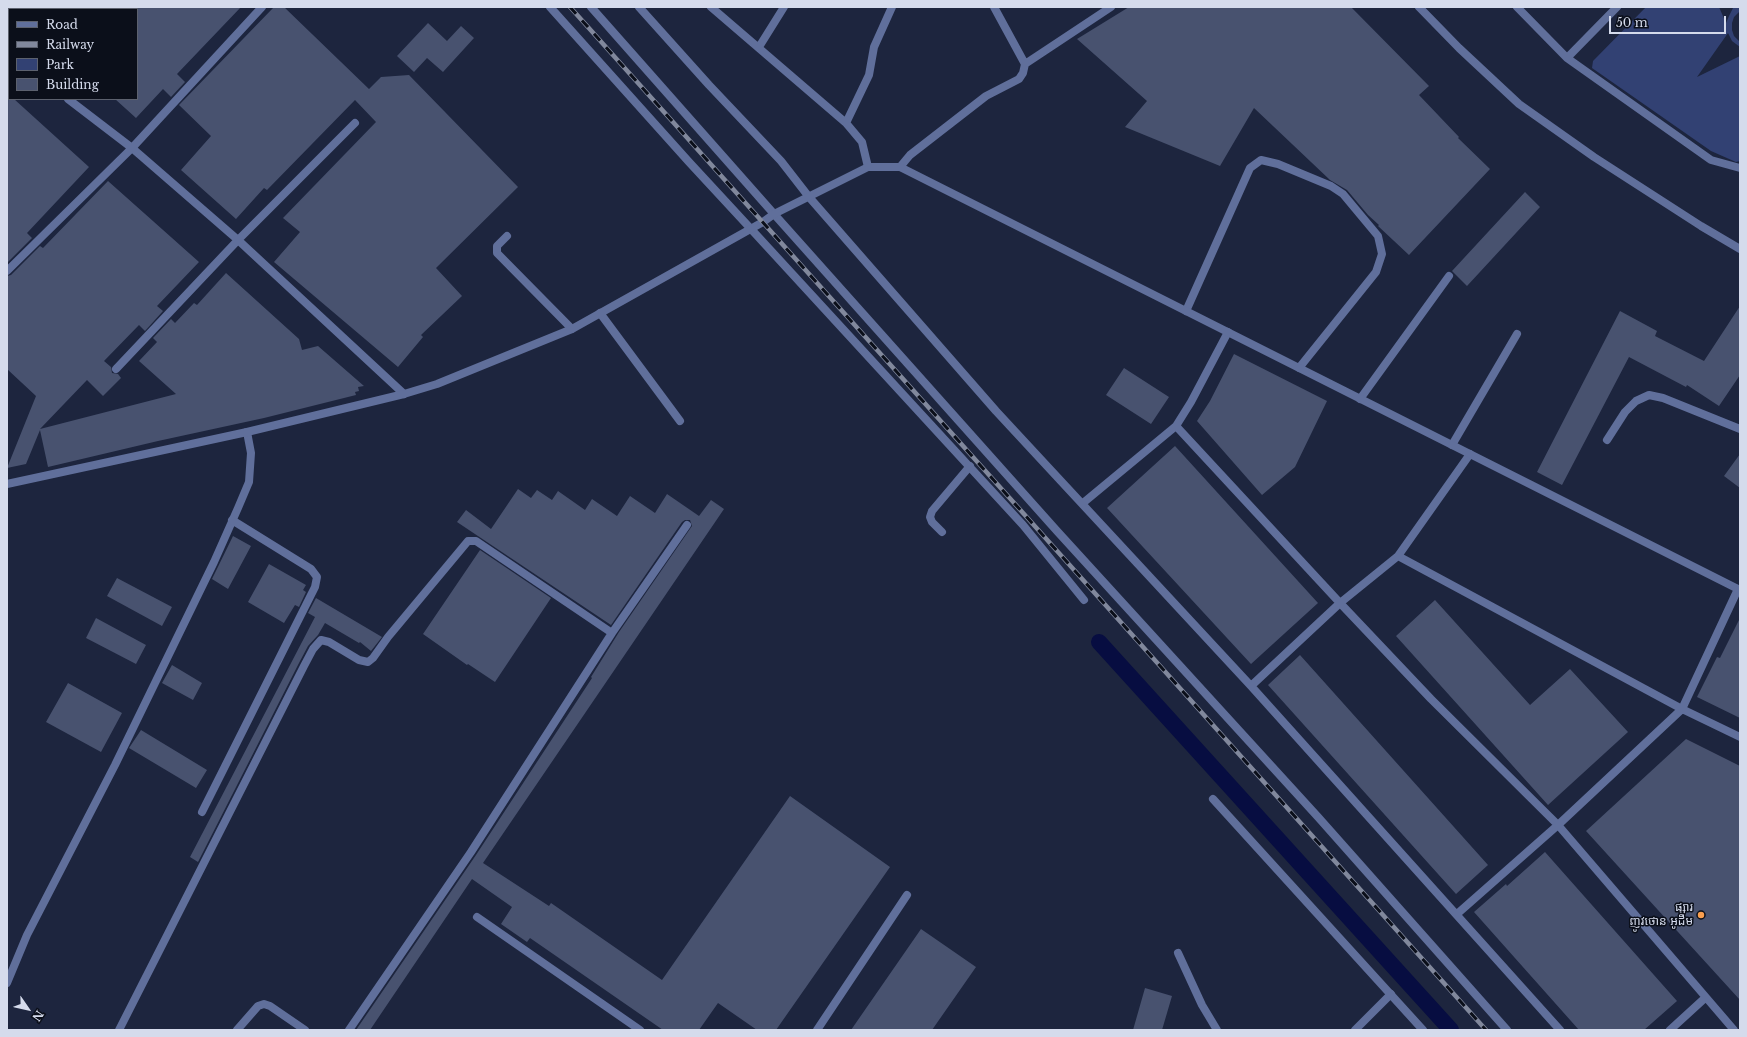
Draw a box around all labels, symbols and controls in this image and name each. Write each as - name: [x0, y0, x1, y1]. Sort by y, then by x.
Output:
- legend: [8, 8, 138, 100]
- scale bar: [1611, 8, 1728, 34]
- text: 50 m: [1616, 15, 1648, 30]
- text: Road: [46, 17, 78, 32]
- text: Railway: [46, 37, 94, 52]
- text: Park: [46, 57, 74, 72]
- text: Building: [46, 77, 99, 92]
- place label: ផ្សារ ញូវថោន អូដឹម: [1629, 901, 1693, 929]
- marker: ផ្សារ ញូវថោន អូដឹម: [1696, 910, 1706, 920]
- north arrow: [8, 989, 48, 1029]
- text: N: [29, 1008, 47, 1024]

